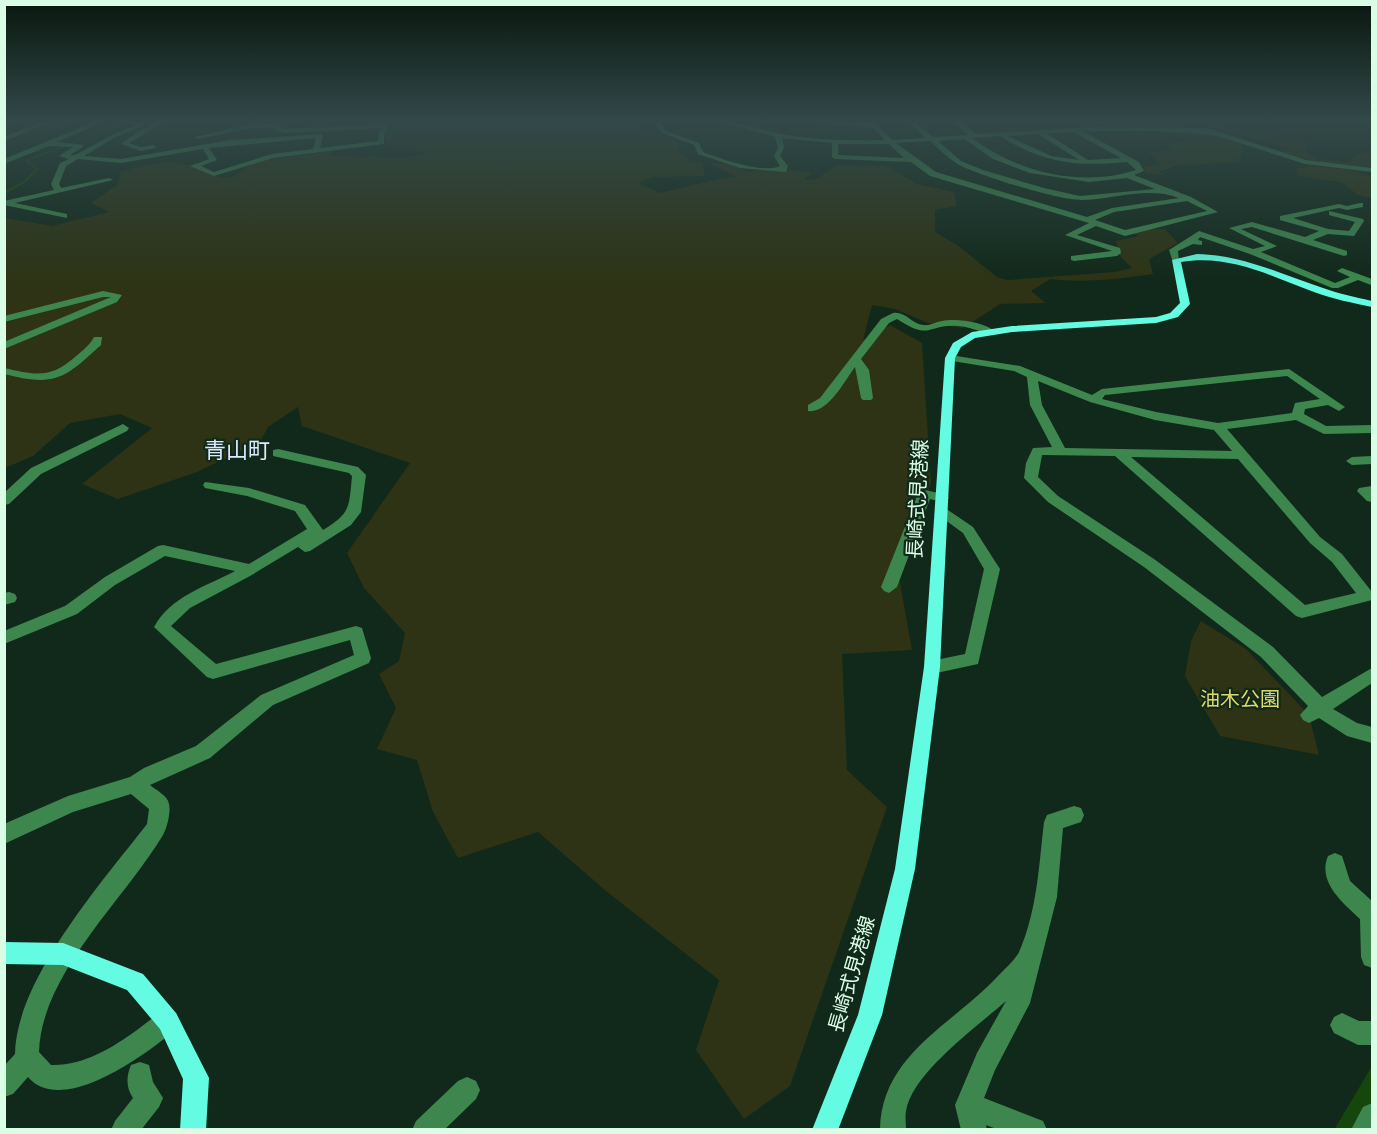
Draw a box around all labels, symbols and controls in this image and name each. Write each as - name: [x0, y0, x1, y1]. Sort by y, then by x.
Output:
- district label: 青山町: [204, 437, 270, 462]
- street label: 長崎式見港線: [902, 438, 932, 560]
- park label: 油木公園: [1200, 687, 1280, 710]
- street label: 長崎式見港線: [823, 913, 879, 1035]

